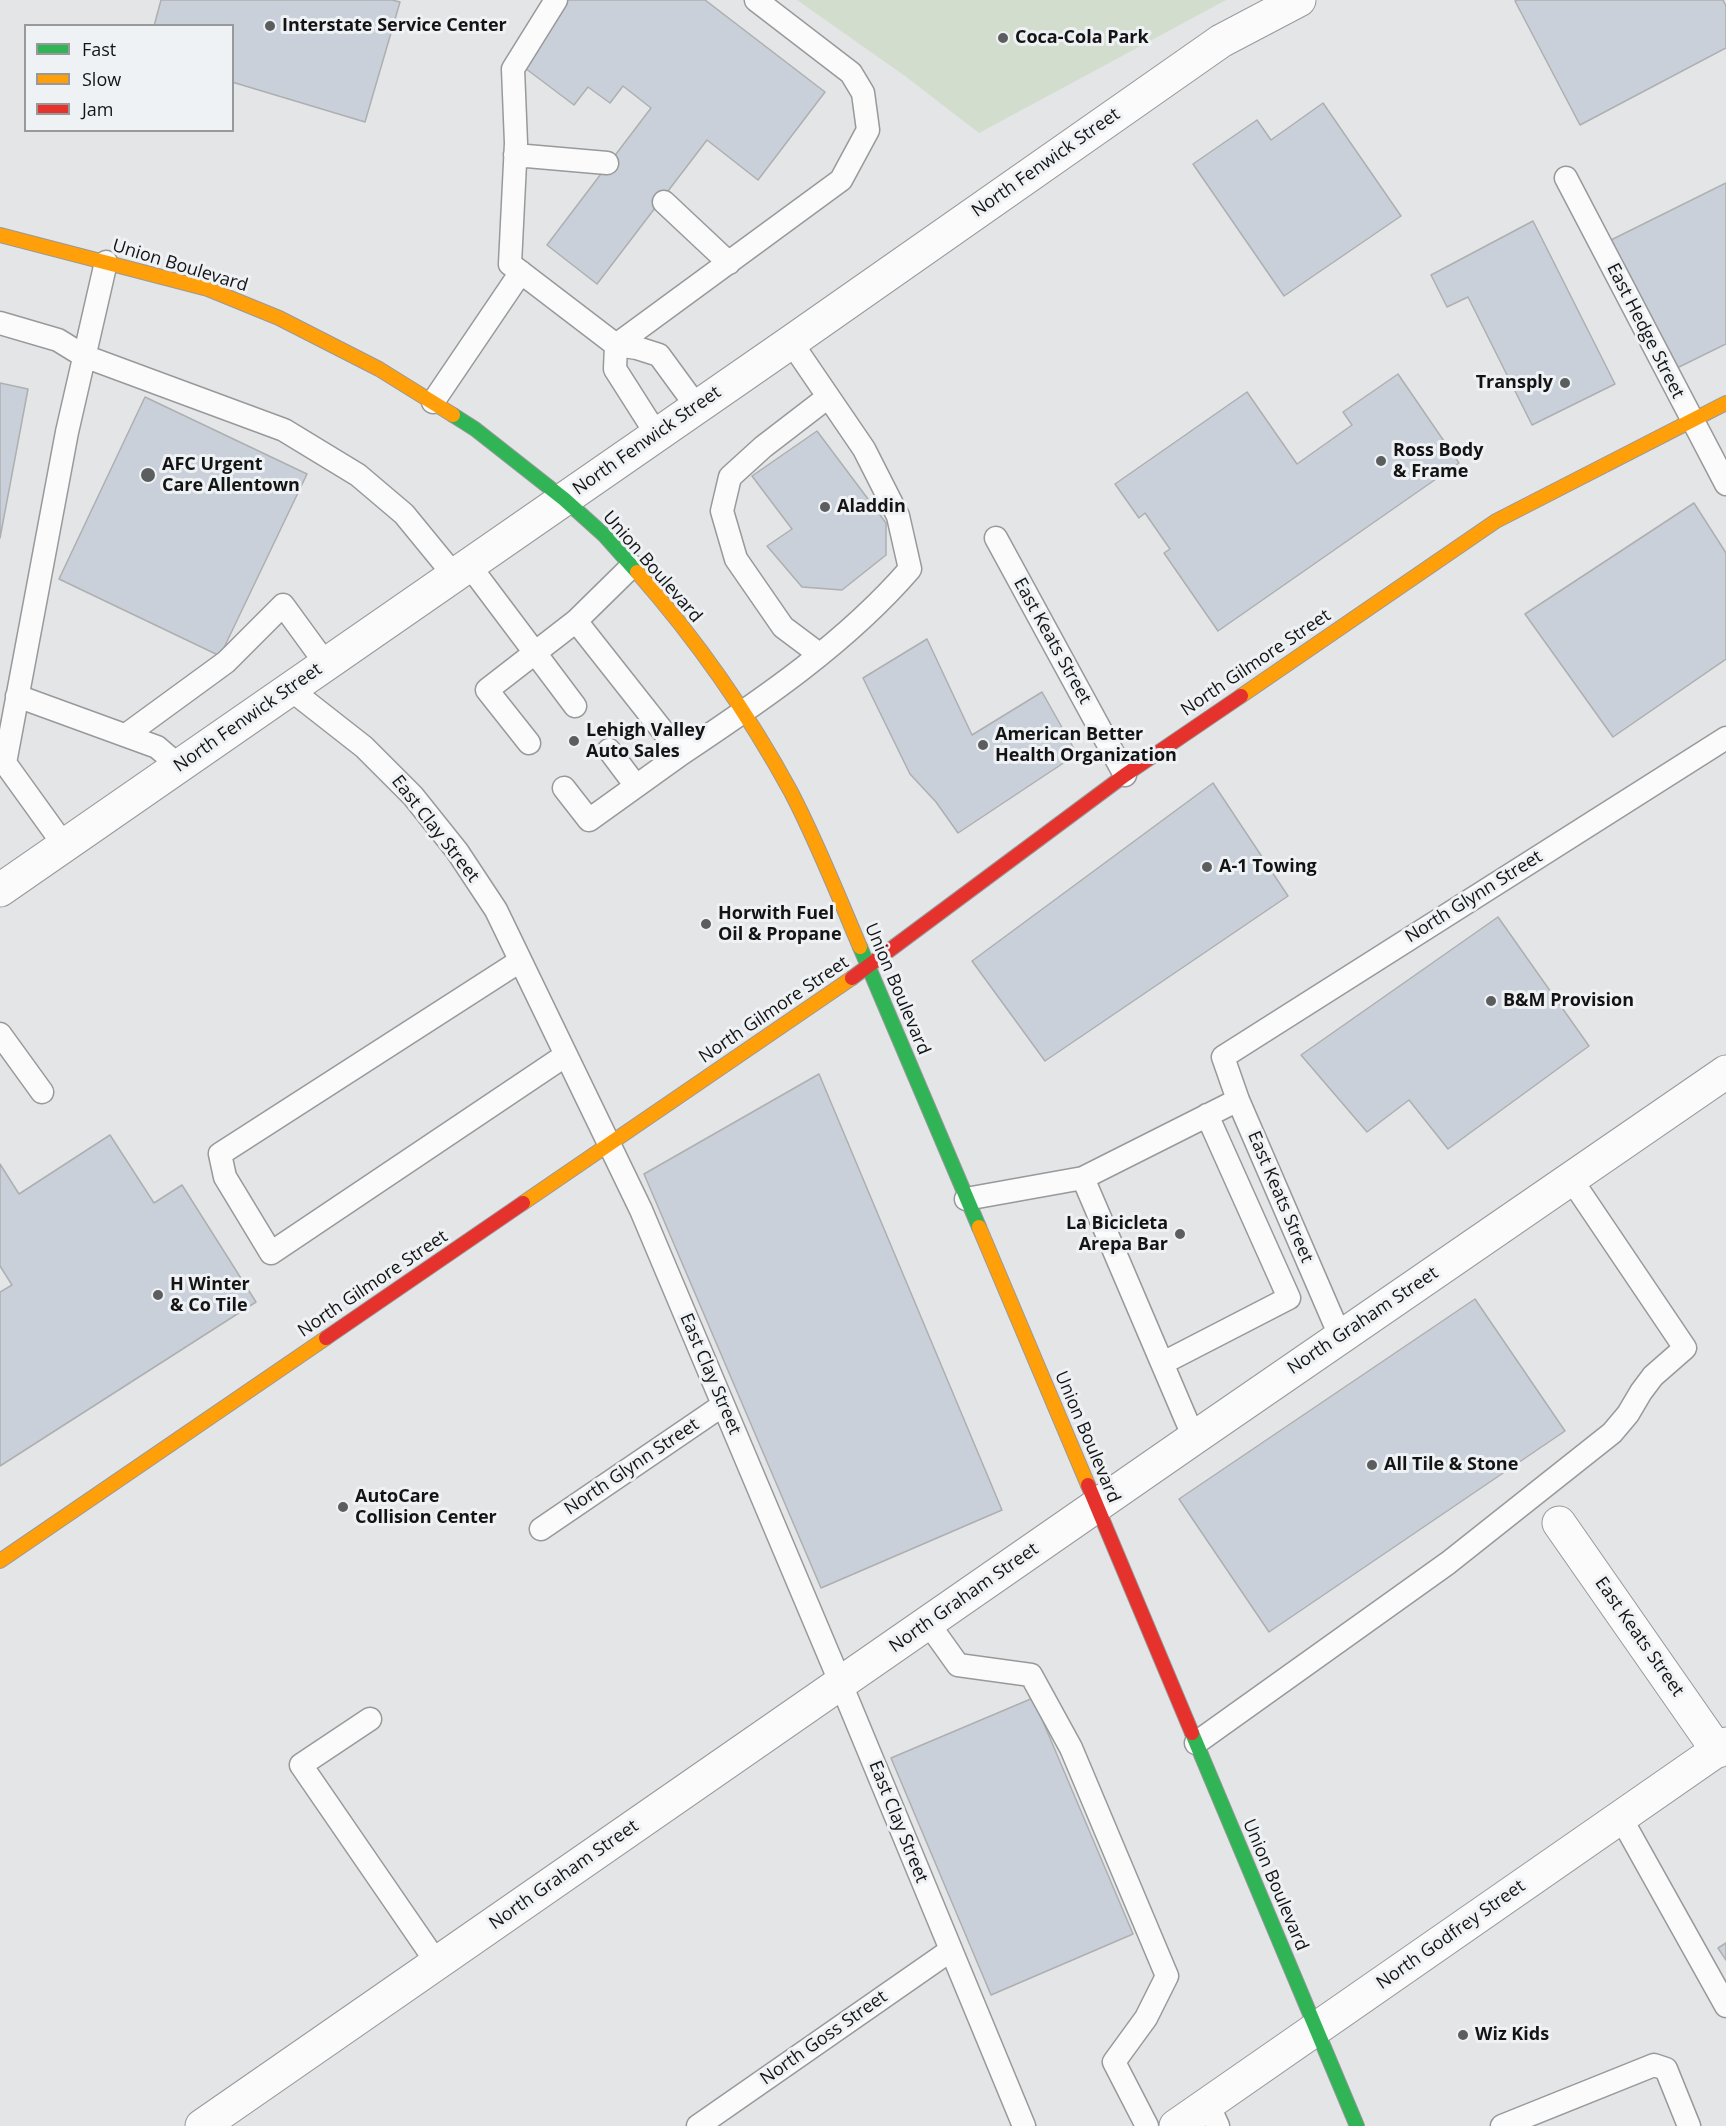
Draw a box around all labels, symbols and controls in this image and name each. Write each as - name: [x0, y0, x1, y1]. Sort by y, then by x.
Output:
- place label: Interstate Service Center: [282, 15, 507, 37]
- marker: Interstate Service Center: [263, 19, 277, 33]
- legend: [24, 24, 234, 132]
- place label: Coca-Cola Park: [1015, 27, 1149, 49]
- marker: Coca-Cola Park: [996, 31, 1010, 45]
- text: Fast: [82, 37, 116, 61]
- text: Slow: [82, 67, 121, 91]
- text: Jam: [82, 97, 114, 121]
- street label: North Fenwick Street: [968, 104, 1124, 222]
- street label: Union Boulevard: [110, 235, 250, 297]
- street label: East Hedge Street: [1602, 260, 1688, 402]
- place label: Transply: [1476, 372, 1553, 394]
- marker: Transply: [1558, 376, 1572, 390]
- street label: North Fenwick Street: [569, 382, 725, 500]
- place label: Ross Body & Frame: [1393, 440, 1483, 482]
- place label: AFC Urgent Care Allentown: [162, 454, 300, 496]
- marker: Ross Body & Frame: [1374, 454, 1388, 468]
- marker: AFC Urgent Care Allentown: [139, 466, 157, 484]
- place label: Aladdin: [837, 496, 906, 518]
- marker: Aladdin: [818, 500, 832, 514]
- street label: Union Boulevard: [598, 507, 706, 627]
- street label: East Keats Street: [1008, 574, 1096, 708]
- street label: North Gilmore Street: [1177, 605, 1335, 721]
- street label: North Fenwick Street: [170, 659, 326, 777]
- place label: Lehigh Valley Auto Sales: [586, 720, 705, 762]
- place label: American Better Health Organization: [995, 724, 1177, 766]
- marker: Lehigh Valley Auto Sales: [567, 734, 581, 748]
- marker: American Better Health Organization: [976, 738, 990, 752]
- street label: East Clay Street: [387, 771, 483, 887]
- street label: North Glynn Street: [1401, 846, 1547, 948]
- place label: A-1 Towing: [1219, 856, 1317, 878]
- marker: A-1 Towing: [1200, 860, 1214, 874]
- place label: Horwith Fuel Oil & Propane: [718, 903, 842, 946]
- marker: Horwith Fuel Oil & Propane: [699, 917, 713, 931]
- street label: Union Boulevard: [860, 920, 934, 1058]
- street label: North Gilmore Street: [695, 952, 853, 1068]
- place label: B&M Provision: [1503, 990, 1634, 1012]
- marker: B&M Provision: [1484, 994, 1498, 1008]
- street label: East Keats Street: [1243, 1128, 1317, 1266]
- place label: La Bicicleta Arepa Bar: [1066, 1213, 1168, 1256]
- street label: North Gilmore Street: [294, 1226, 452, 1342]
- marker: La Bicicleta Arepa Bar: [1173, 1227, 1187, 1241]
- street label: North Graham Street: [1284, 1263, 1442, 1379]
- place label: H Winter & Co Tile: [170, 1274, 250, 1316]
- marker: H Winter & Co Tile: [151, 1288, 165, 1302]
- street label: East Clay Street: [675, 1310, 745, 1438]
- street label: Union Boulevard: [1050, 1368, 1124, 1506]
- street label: North Glynn Street: [561, 1414, 703, 1520]
- place label: All Tile & Stone: [1384, 1454, 1518, 1476]
- marker: All Tile & Stone: [1365, 1458, 1379, 1472]
- place label: AutoCare Collision Center: [355, 1486, 497, 1528]
- marker: AutoCare Collision Center: [336, 1500, 350, 1514]
- street label: North Graham Street: [885, 1538, 1043, 1658]
- street label: East Keats Street: [1590, 1573, 1688, 1701]
- street label: East Clay Street: [864, 1758, 932, 1886]
- street label: North Graham Street: [485, 1815, 643, 1935]
- street label: Union Boulevard: [1238, 1816, 1312, 1954]
- street label: North Godfrey Street: [1373, 1876, 1529, 1994]
- street label: North Goss Street: [756, 1986, 892, 2090]
- place label: Wiz Kids: [1475, 2024, 1549, 2046]
- marker: Wiz Kids: [1456, 2028, 1470, 2042]

